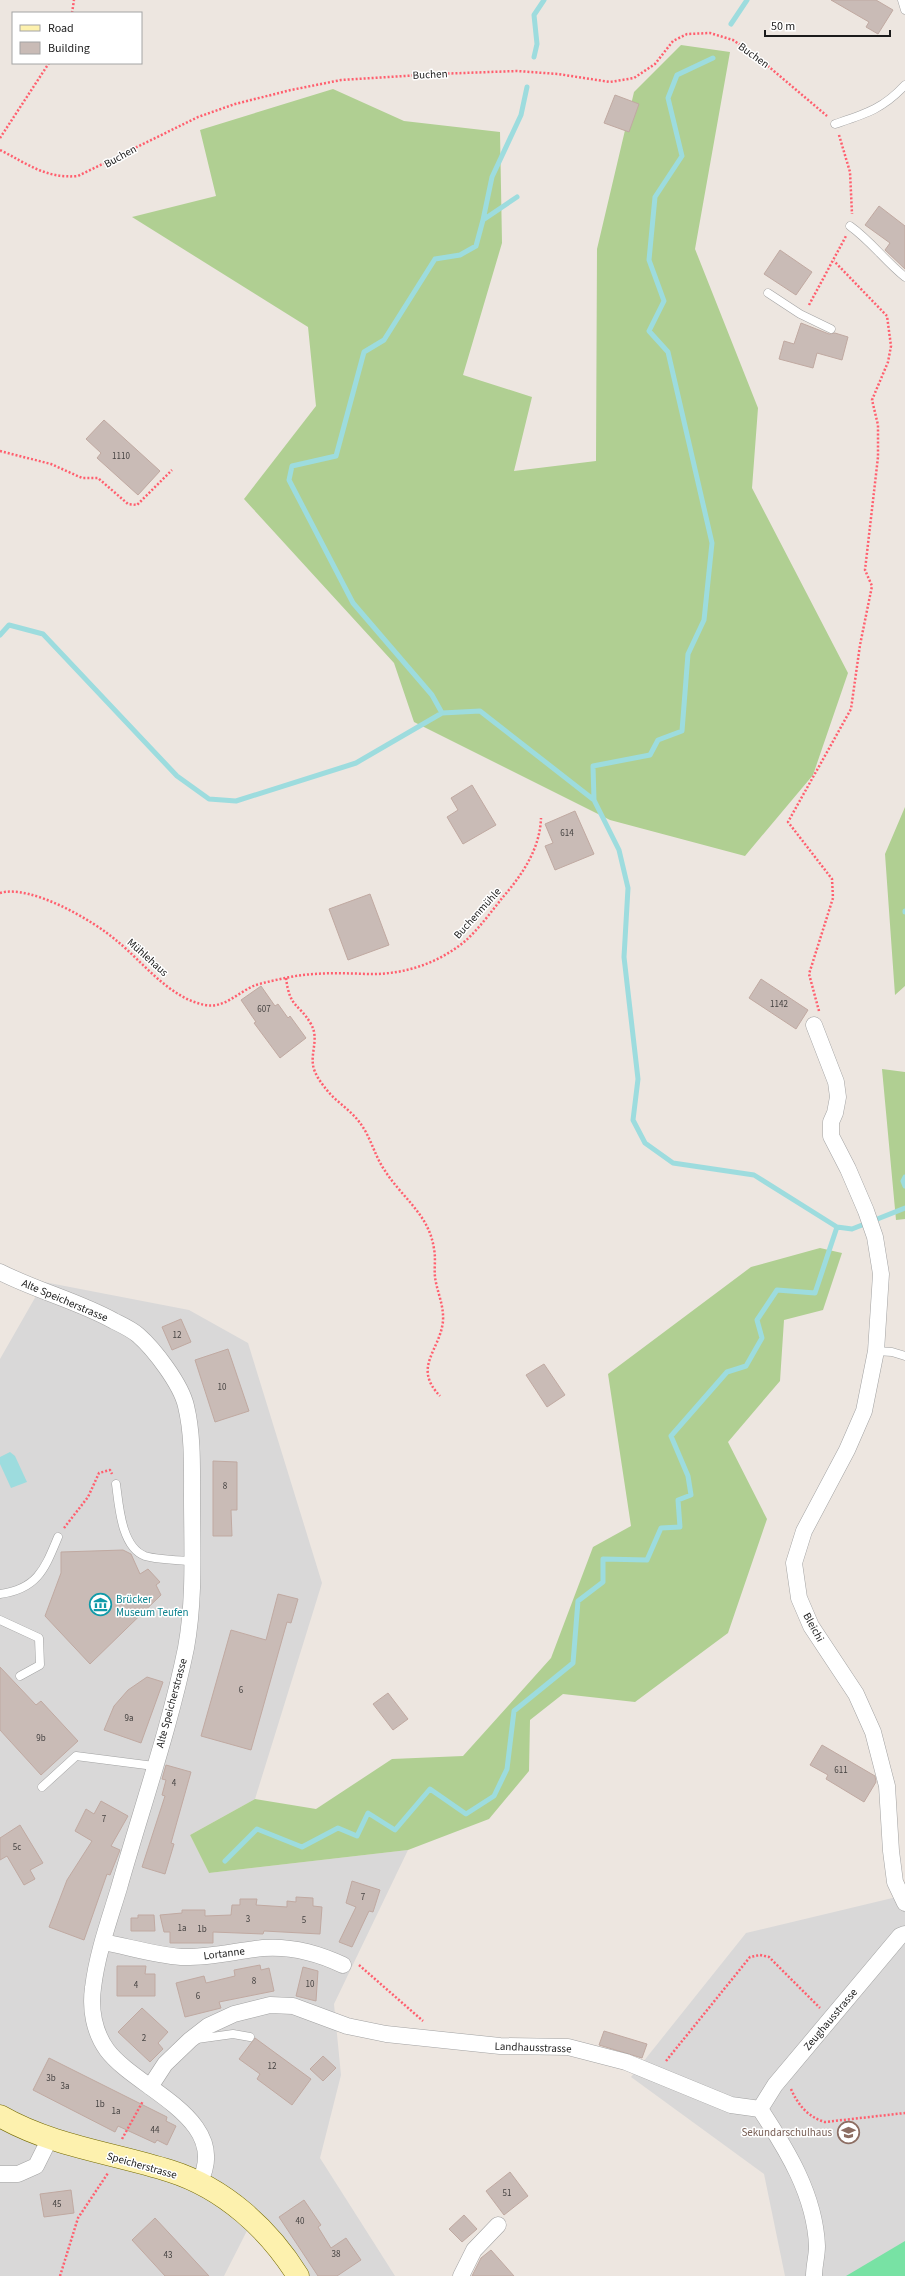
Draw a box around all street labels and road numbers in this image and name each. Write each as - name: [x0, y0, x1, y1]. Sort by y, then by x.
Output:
- street label: Buchen: [735, 39, 772, 72]
- street label: Buchen: [412, 66, 448, 83]
- street label: Buchen: [101, 141, 139, 171]
- street label: Buchenmühle: [450, 884, 505, 942]
- street label: Mühlehaus: [124, 935, 172, 980]
- street label: Alte Speicherstrasse: [19, 1276, 111, 1326]
- street label: Bleichi: [799, 1610, 828, 1645]
- street label: Alte Speicherstrasse: [152, 1656, 191, 1750]
- street label: Lortanne: [203, 1943, 246, 1963]
- street label: Zeughausstrasse: [800, 1985, 861, 2054]
- street label: Landhausstrasse: [494, 2039, 572, 2056]
- street label: Speicherstrasse: [105, 2148, 179, 2183]

